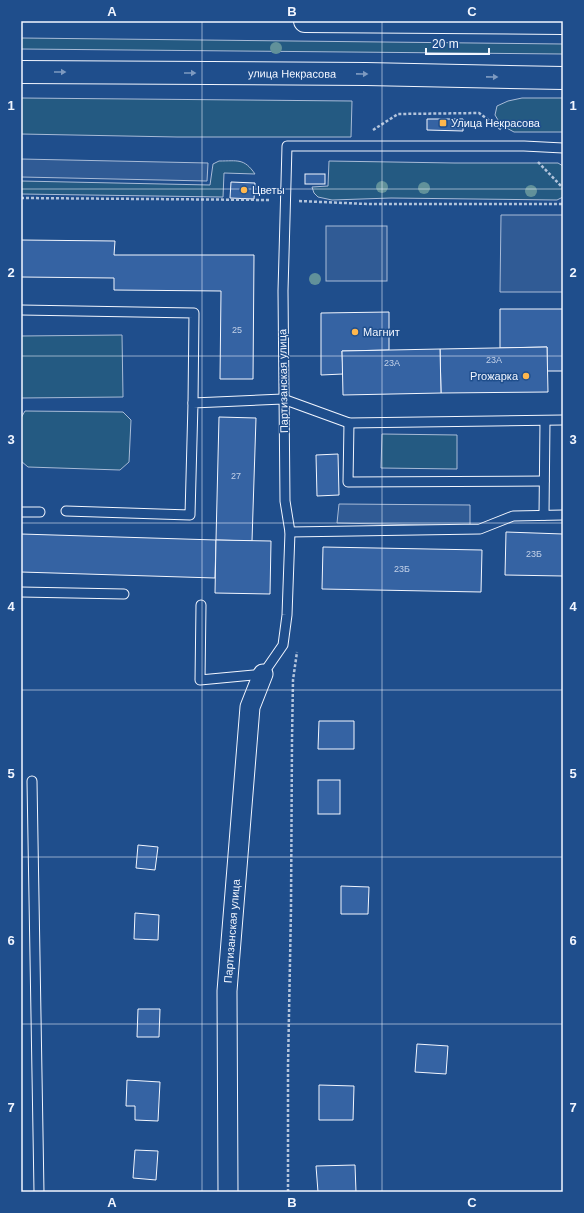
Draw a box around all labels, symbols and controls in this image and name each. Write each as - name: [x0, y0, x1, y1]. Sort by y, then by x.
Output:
- text: A: [107, 4, 117, 19]
- text: B: [287, 4, 297, 19]
- text: C: [467, 4, 477, 19]
- scale bar: [426, 30, 489, 56]
- text: 20 m: [432, 37, 459, 51]
- street label: улица Некрасова: [248, 67, 337, 80]
- one-way arrow: [54, 69, 67, 75]
- one-way arrow: [184, 70, 197, 76]
- one-way arrow: [356, 71, 369, 77]
- one-way arrow: [486, 74, 499, 80]
- text: 1: [7, 98, 15, 113]
- text: 1: [569, 98, 577, 113]
- place label: Улица Некрасова: [451, 117, 541, 129]
- marker: Улица Некрасова: [438, 118, 448, 128]
- place label: Цветы: [252, 184, 285, 196]
- marker: Цветы: [239, 185, 249, 195]
- text: 2: [7, 265, 15, 280]
- text: 2: [569, 265, 577, 280]
- house number: 25: [232, 325, 242, 335]
- place label: Магнит: [363, 326, 400, 338]
- marker: Магнит: [350, 327, 360, 337]
- street label: Партизанская улица: [276, 328, 290, 433]
- house number: 23А: [486, 355, 502, 365]
- house number: 23А: [384, 358, 400, 368]
- place label: Proжарка: [470, 370, 519, 382]
- marker: Proжарка: [521, 371, 531, 381]
- text: 3: [7, 432, 15, 447]
- text: 3: [569, 432, 577, 447]
- house number: 27: [231, 471, 241, 481]
- house number: 23Б: [526, 549, 542, 559]
- house number: 23Б: [394, 564, 410, 574]
- text: 4: [7, 599, 15, 614]
- text: 4: [569, 599, 577, 614]
- text: 5: [7, 766, 15, 781]
- text: 5: [569, 766, 577, 781]
- street label: Партизанская улица: [222, 878, 242, 984]
- text: 6: [7, 933, 15, 948]
- text: 6: [569, 933, 577, 948]
- text: 7: [7, 1100, 15, 1115]
- text: 7: [569, 1100, 577, 1115]
- text: A: [107, 1195, 117, 1210]
- text: B: [287, 1195, 297, 1210]
- text: C: [467, 1195, 477, 1210]

